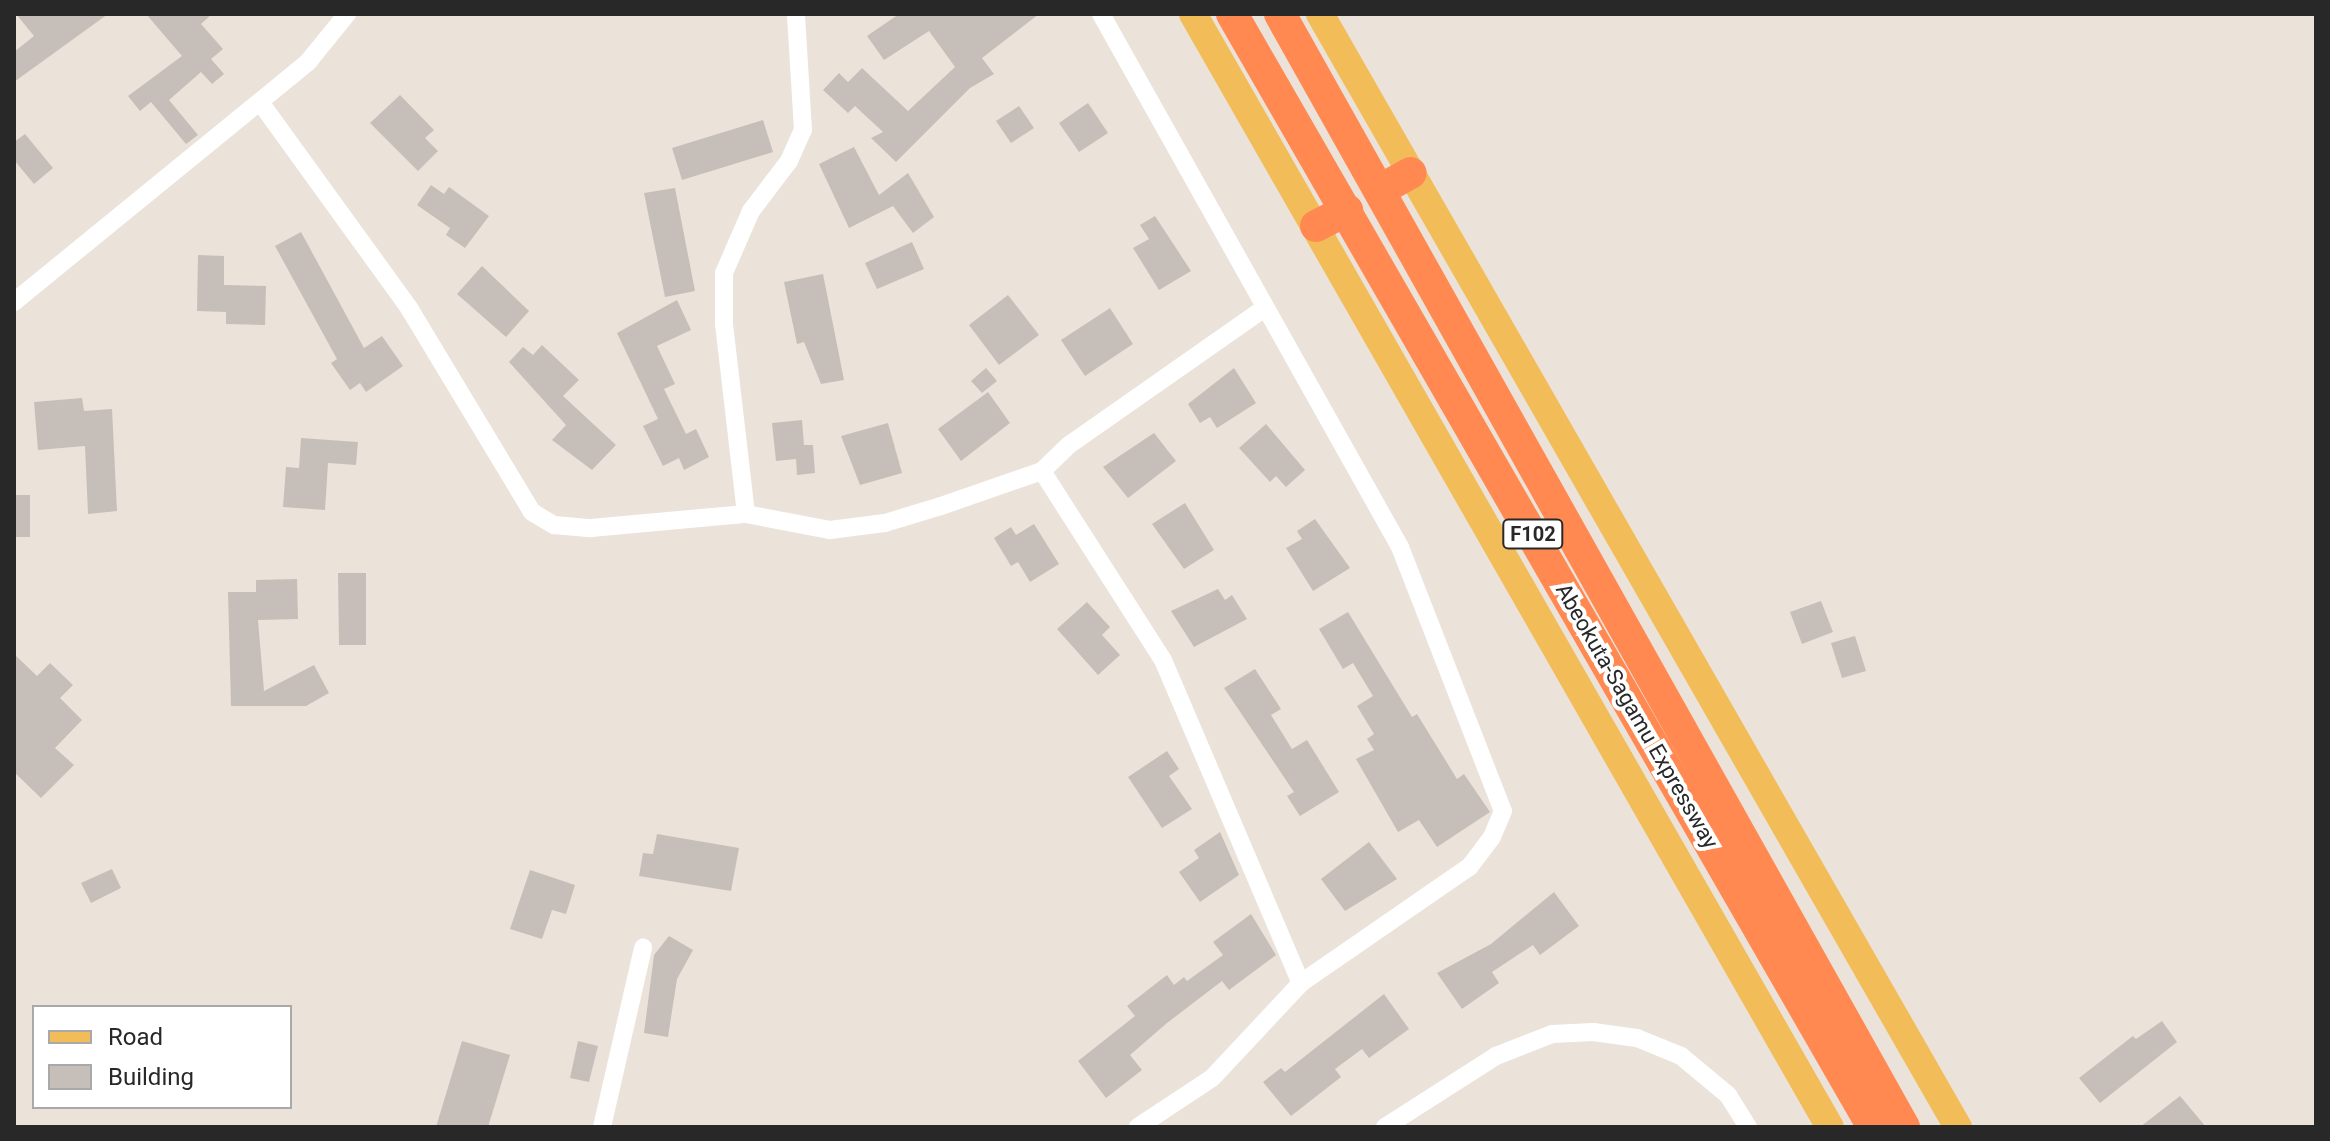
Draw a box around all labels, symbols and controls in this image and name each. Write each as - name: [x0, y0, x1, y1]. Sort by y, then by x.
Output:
- road number: F102: [1501, 518, 1565, 550]
- street label: Abeokuta-Sagamu Expressway: [1550, 579, 1724, 853]
- legend: [32, 1005, 292, 1109]
- text: Road: [108, 1023, 163, 1051]
- text: Building: [108, 1063, 194, 1091]

